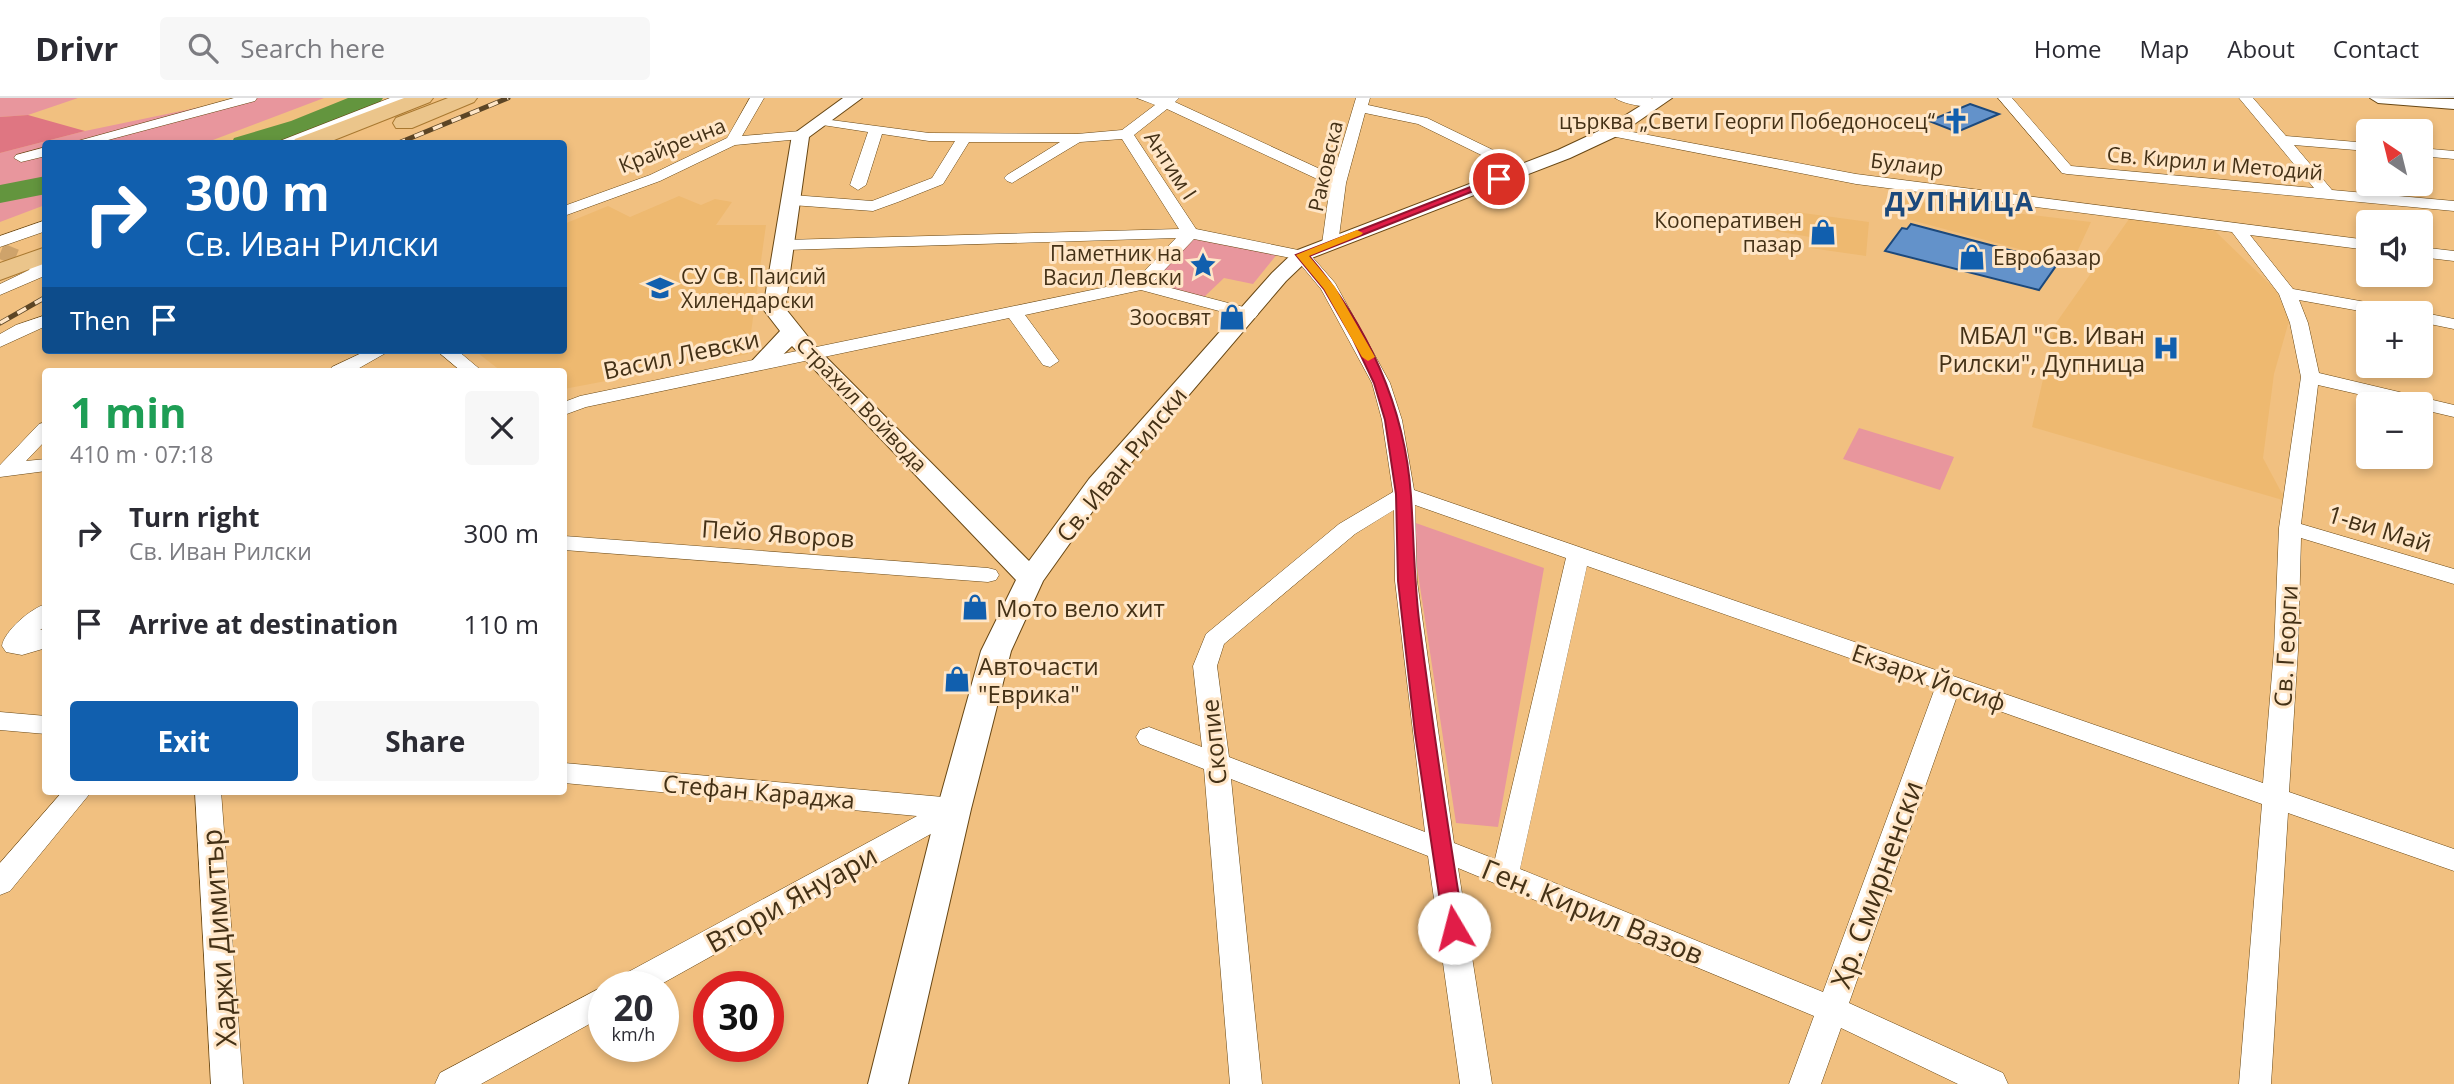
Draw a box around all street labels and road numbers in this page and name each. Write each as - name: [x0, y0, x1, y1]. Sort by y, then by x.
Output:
- street label: Крайречна: [614, 111, 730, 179]
- street label: Раковска: [1301, 118, 1349, 214]
- street label: Антим I: [1138, 125, 1204, 205]
- street label: Св. Кирил и Методий: [2106, 140, 2324, 186]
- street label: Булаир: [1869, 146, 1945, 182]
- street label: Васил Левски: [600, 321, 762, 387]
- street label: Страхил Войвода: [790, 330, 934, 478]
- street label: Св. Иван Рилски: [1048, 379, 1194, 549]
- street label: 1-ви Май: [2324, 497, 2436, 559]
- street label: Пейо Яворов: [700, 511, 856, 555]
- street label: Св. Георги: [2265, 584, 2305, 708]
- street label: Екзарх Йосиф: [1848, 635, 2010, 719]
- street label: Скопие: [1192, 698, 1234, 786]
- street label: Стефан Караджа: [662, 766, 856, 816]
- street label: Хр. Смирненски: [1821, 775, 1931, 993]
- street label: Хаджи Димитър: [191, 828, 245, 1048]
- street label: Втори Януари: [699, 835, 883, 961]
- street label: Ген. Кирил Вазов: [1477, 849, 1709, 973]

